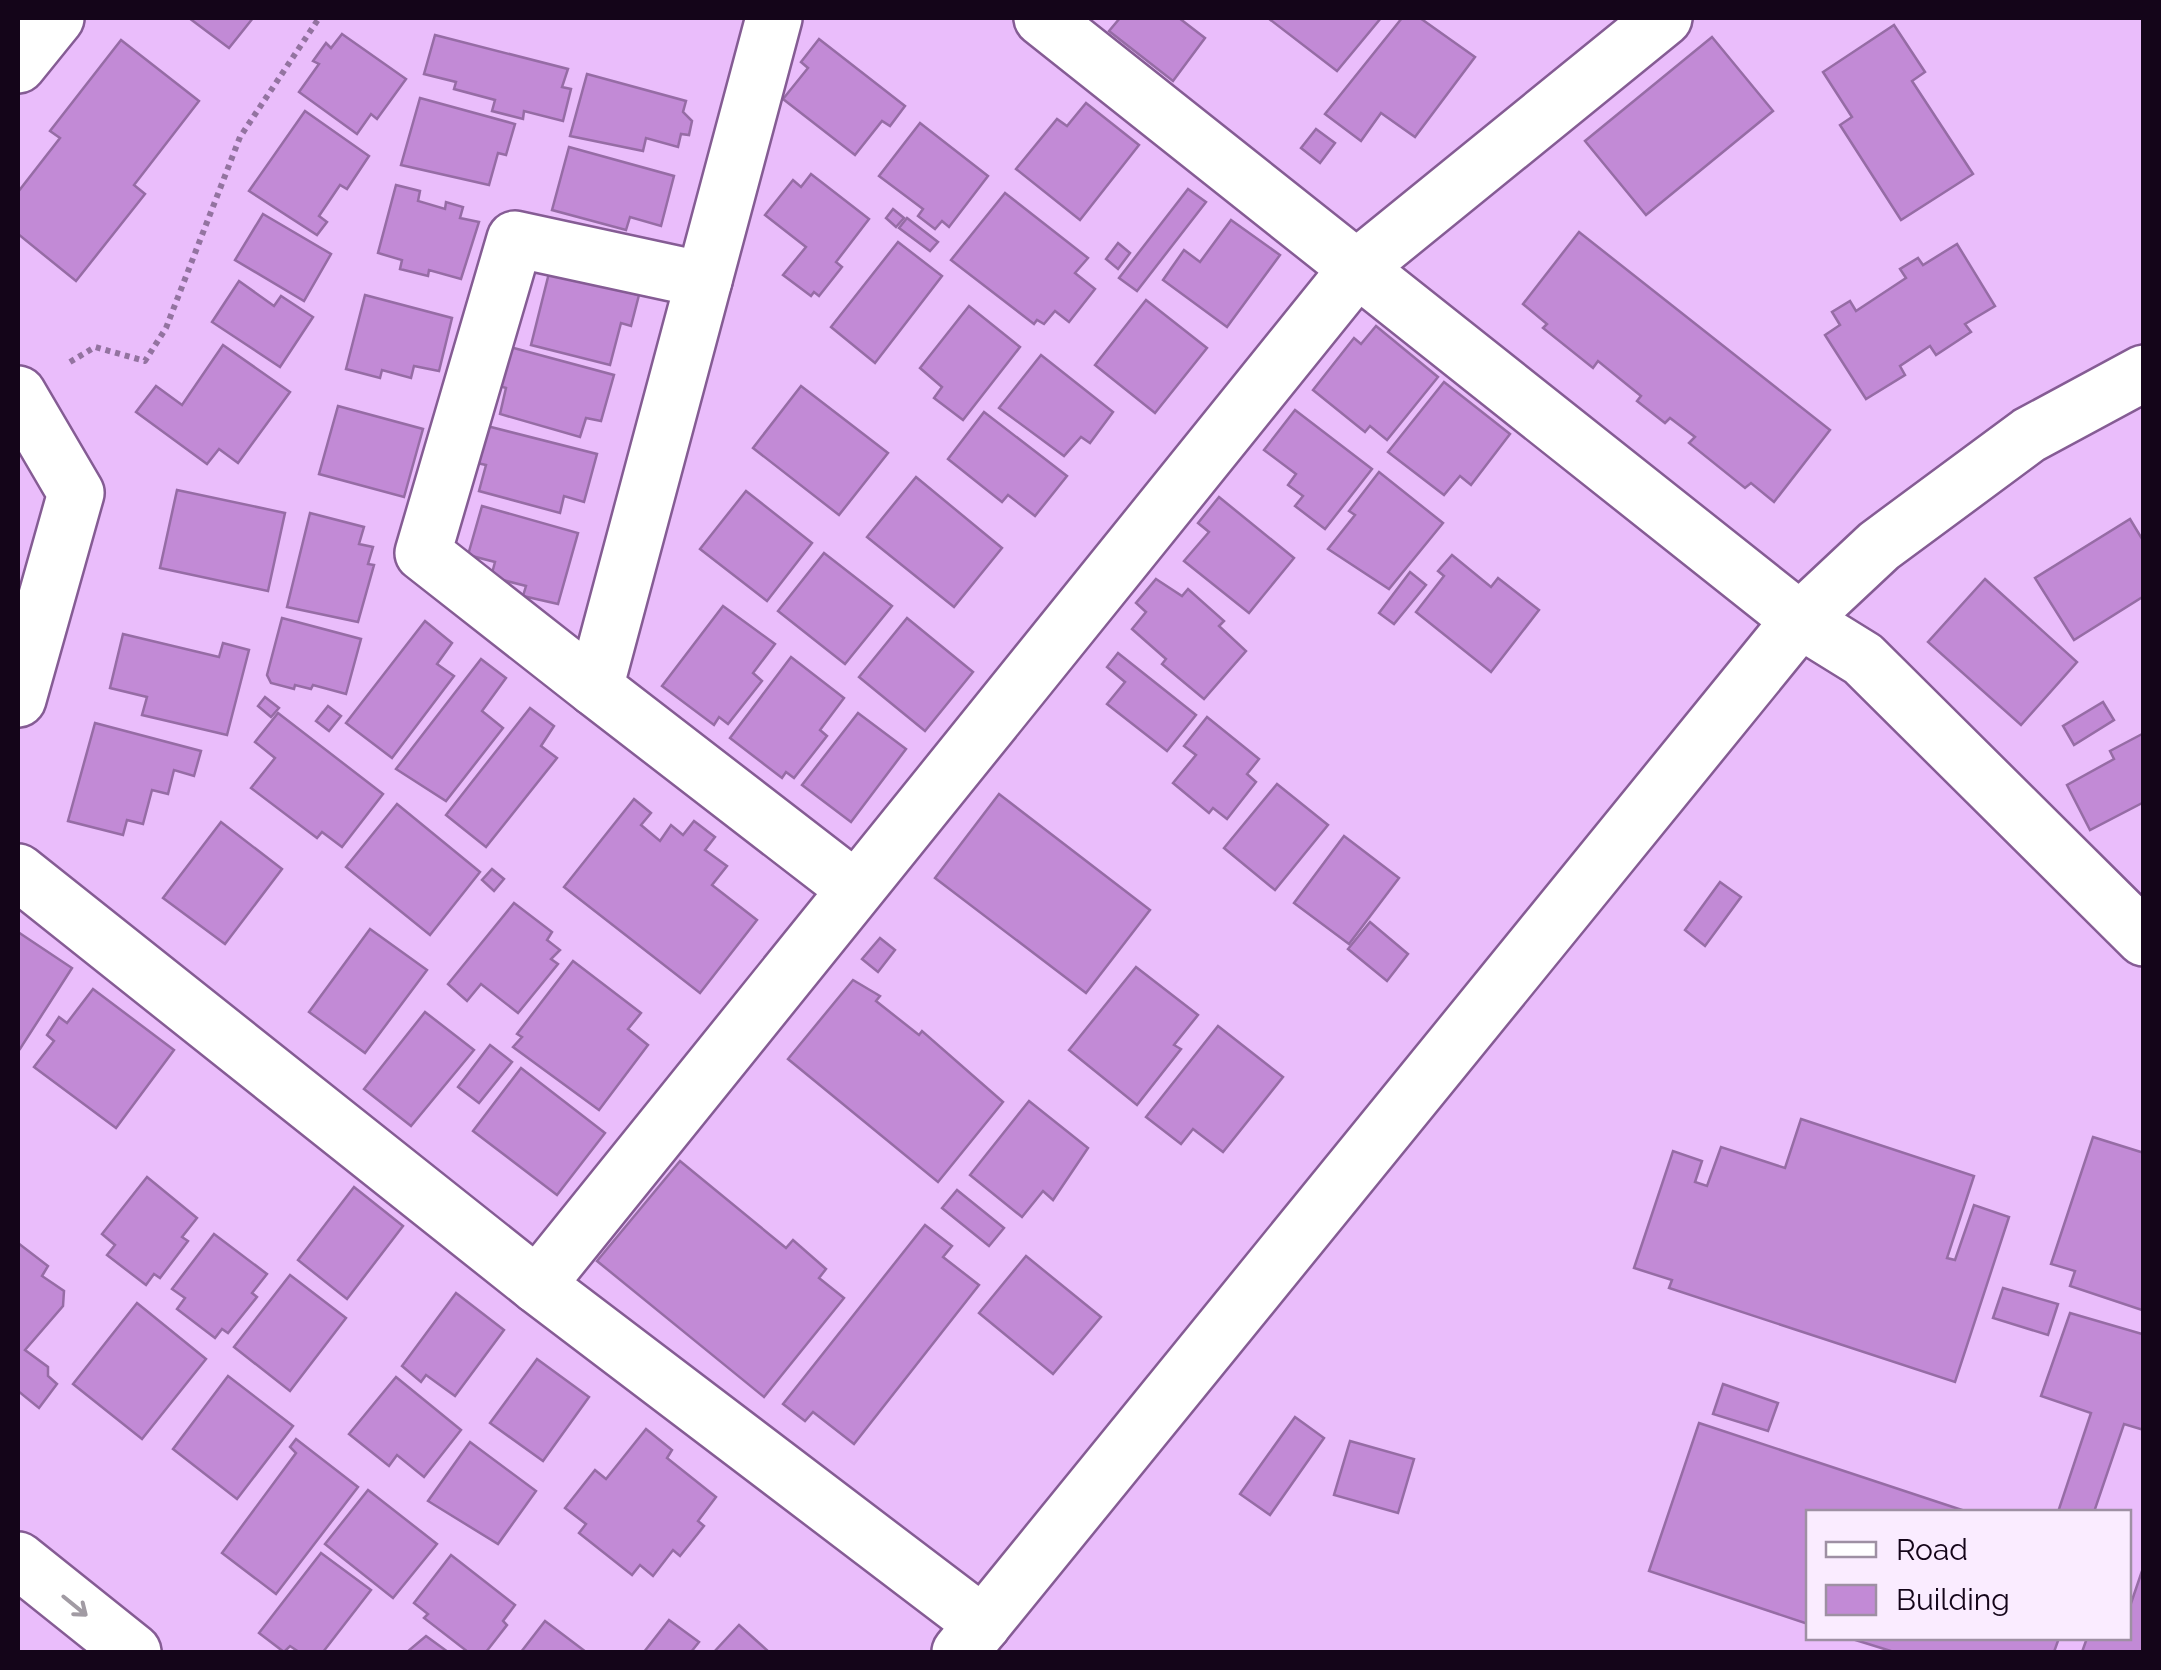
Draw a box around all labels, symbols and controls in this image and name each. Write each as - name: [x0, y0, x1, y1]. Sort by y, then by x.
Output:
- legend: [1806, 1510, 2131, 1640]
- text: Road: [1896, 1532, 1968, 1567]
- text: Building: [1896, 1582, 2010, 1617]
- one-way arrow: [61, 1595, 88, 1616]

